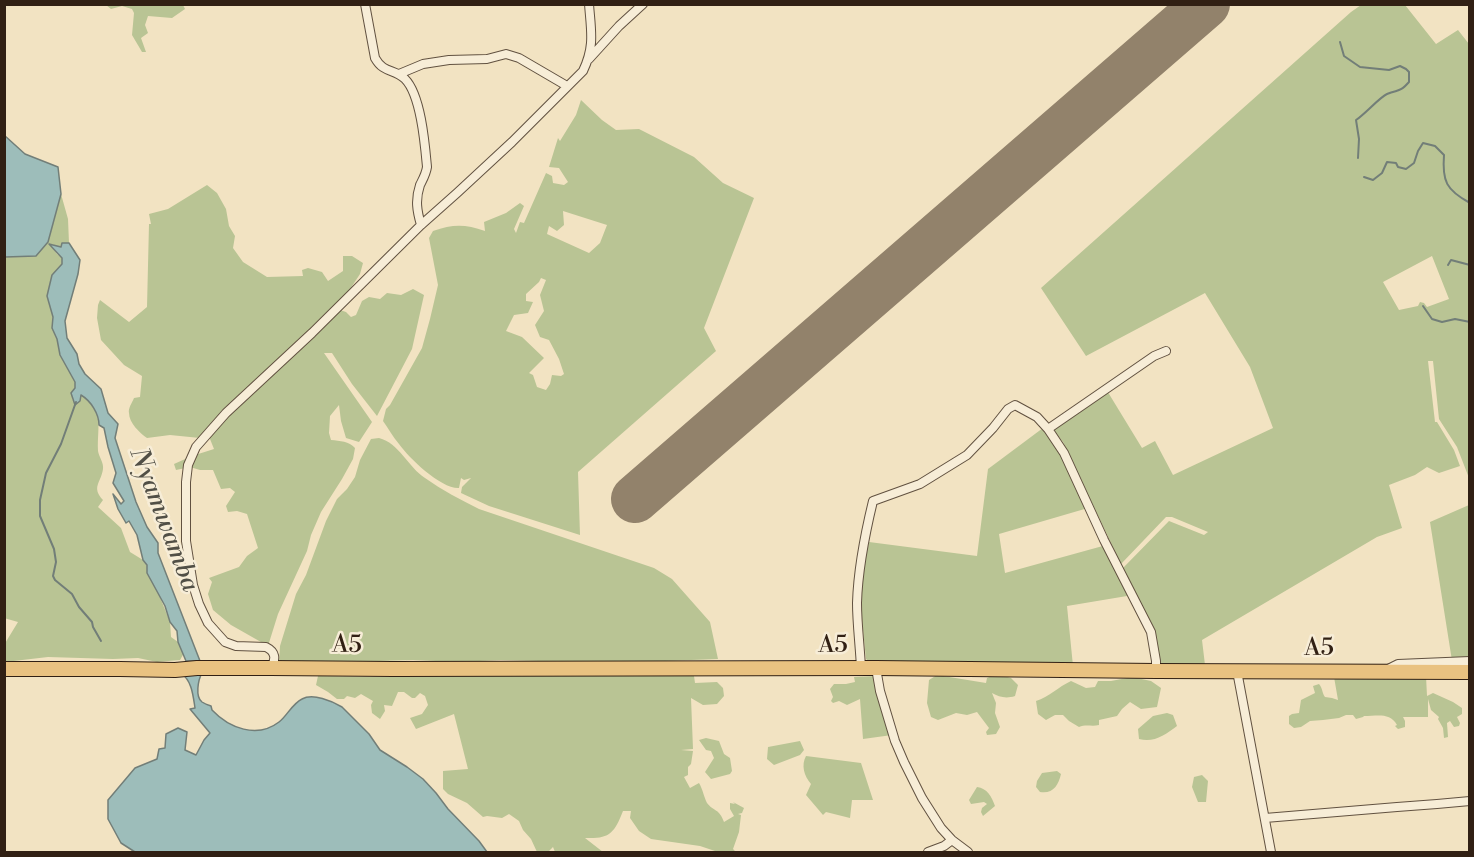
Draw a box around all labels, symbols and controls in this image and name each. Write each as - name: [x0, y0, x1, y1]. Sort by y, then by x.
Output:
- water label: Nyamwamba: [121, 444, 205, 596]
- street label: A5: [332, 631, 362, 661]
- street label: A5: [818, 632, 848, 660]
- street label: A5: [1304, 634, 1334, 664]

